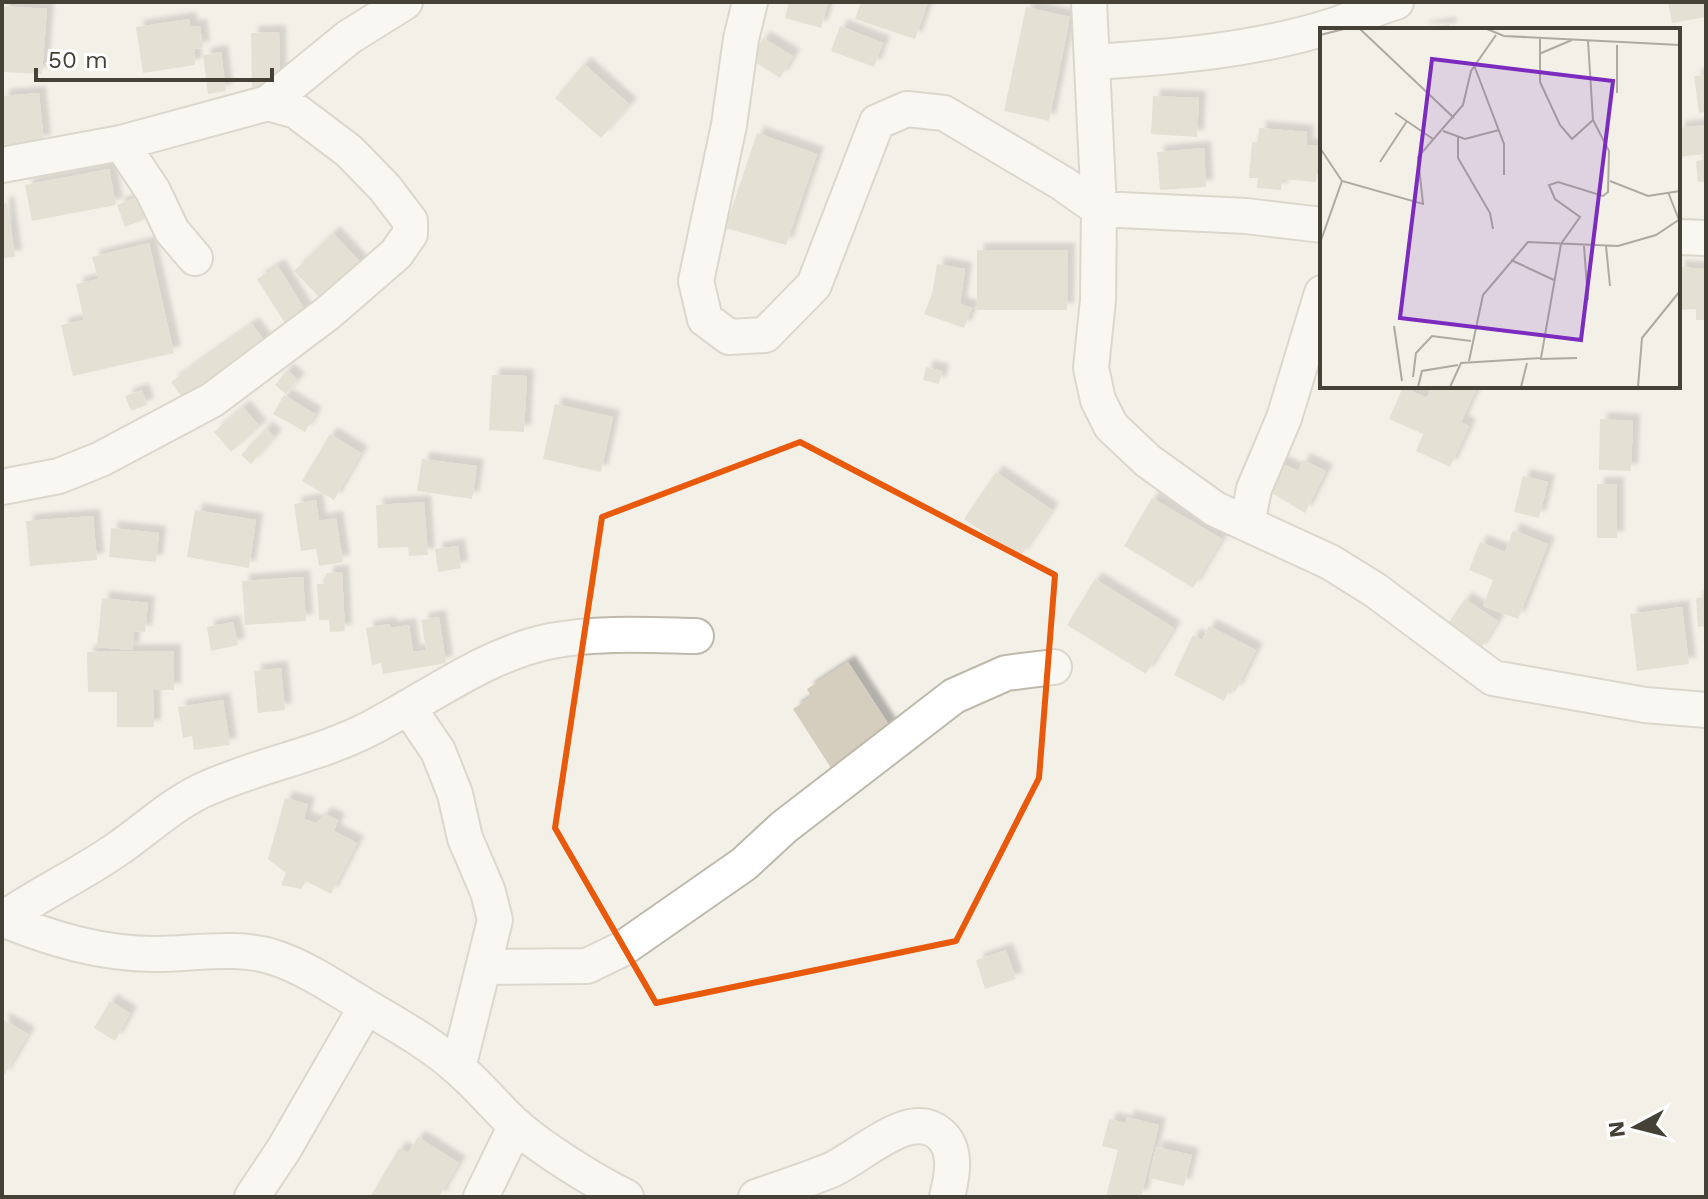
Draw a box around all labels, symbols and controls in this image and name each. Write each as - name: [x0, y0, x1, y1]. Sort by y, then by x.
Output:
- inset map: [1320, 28, 1680, 388]
- scale bar: [36, 32, 272, 82]
- text: 50 m: [48, 46, 108, 74]
- north arrow: [1596, 1087, 1676, 1167]
- text: N: [1603, 1120, 1630, 1139]

